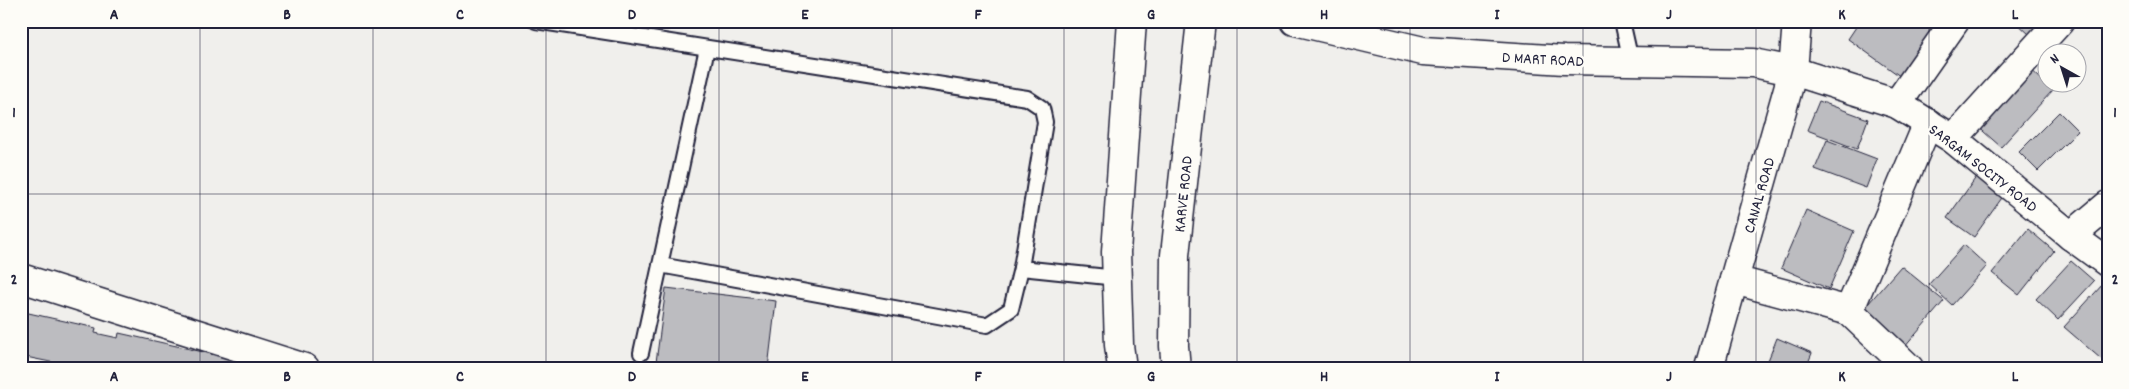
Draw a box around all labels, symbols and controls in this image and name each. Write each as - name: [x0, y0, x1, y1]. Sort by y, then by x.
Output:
- text: A: [110, 4, 119, 27]
- text: B: [283, 4, 291, 27]
- text: C: [456, 4, 464, 27]
- text: D: [628, 4, 637, 27]
- text: E: [801, 4, 809, 27]
- text: F: [974, 4, 982, 27]
- text: G: [1147, 4, 1155, 27]
- text: H: [1320, 4, 1328, 27]
- text: I: [1495, 4, 1501, 27]
- text: J: [1666, 4, 1672, 27]
- text: K: [1838, 4, 1846, 27]
- text: L: [2012, 4, 2019, 27]
- north arrow: [2036, 42, 2086, 92]
- street label: D MART ROAD: [1501, 47, 1584, 74]
- text: N: [2046, 49, 2064, 69]
- text: 1: [12, 102, 16, 125]
- text: 1: [2113, 102, 2117, 125]
- street label: SARGAM SOCITY ROAD: [1923, 119, 2042, 219]
- street label: KARVE ROAD: [1169, 155, 1200, 234]
- street label: CANAL ROAD: [1739, 155, 1782, 236]
- text: 2: [11, 269, 18, 292]
- text: 2: [2112, 269, 2119, 292]
- text: A: [110, 366, 119, 389]
- text: B: [283, 366, 291, 389]
- text: C: [456, 366, 464, 389]
- text: D: [628, 366, 637, 389]
- text: E: [801, 366, 809, 389]
- text: F: [974, 366, 982, 389]
- text: G: [1147, 366, 1155, 389]
- text: H: [1320, 366, 1328, 389]
- text: I: [1495, 366, 1501, 389]
- text: J: [1666, 366, 1672, 389]
- text: K: [1838, 366, 1846, 389]
- text: L: [2012, 366, 2019, 389]

